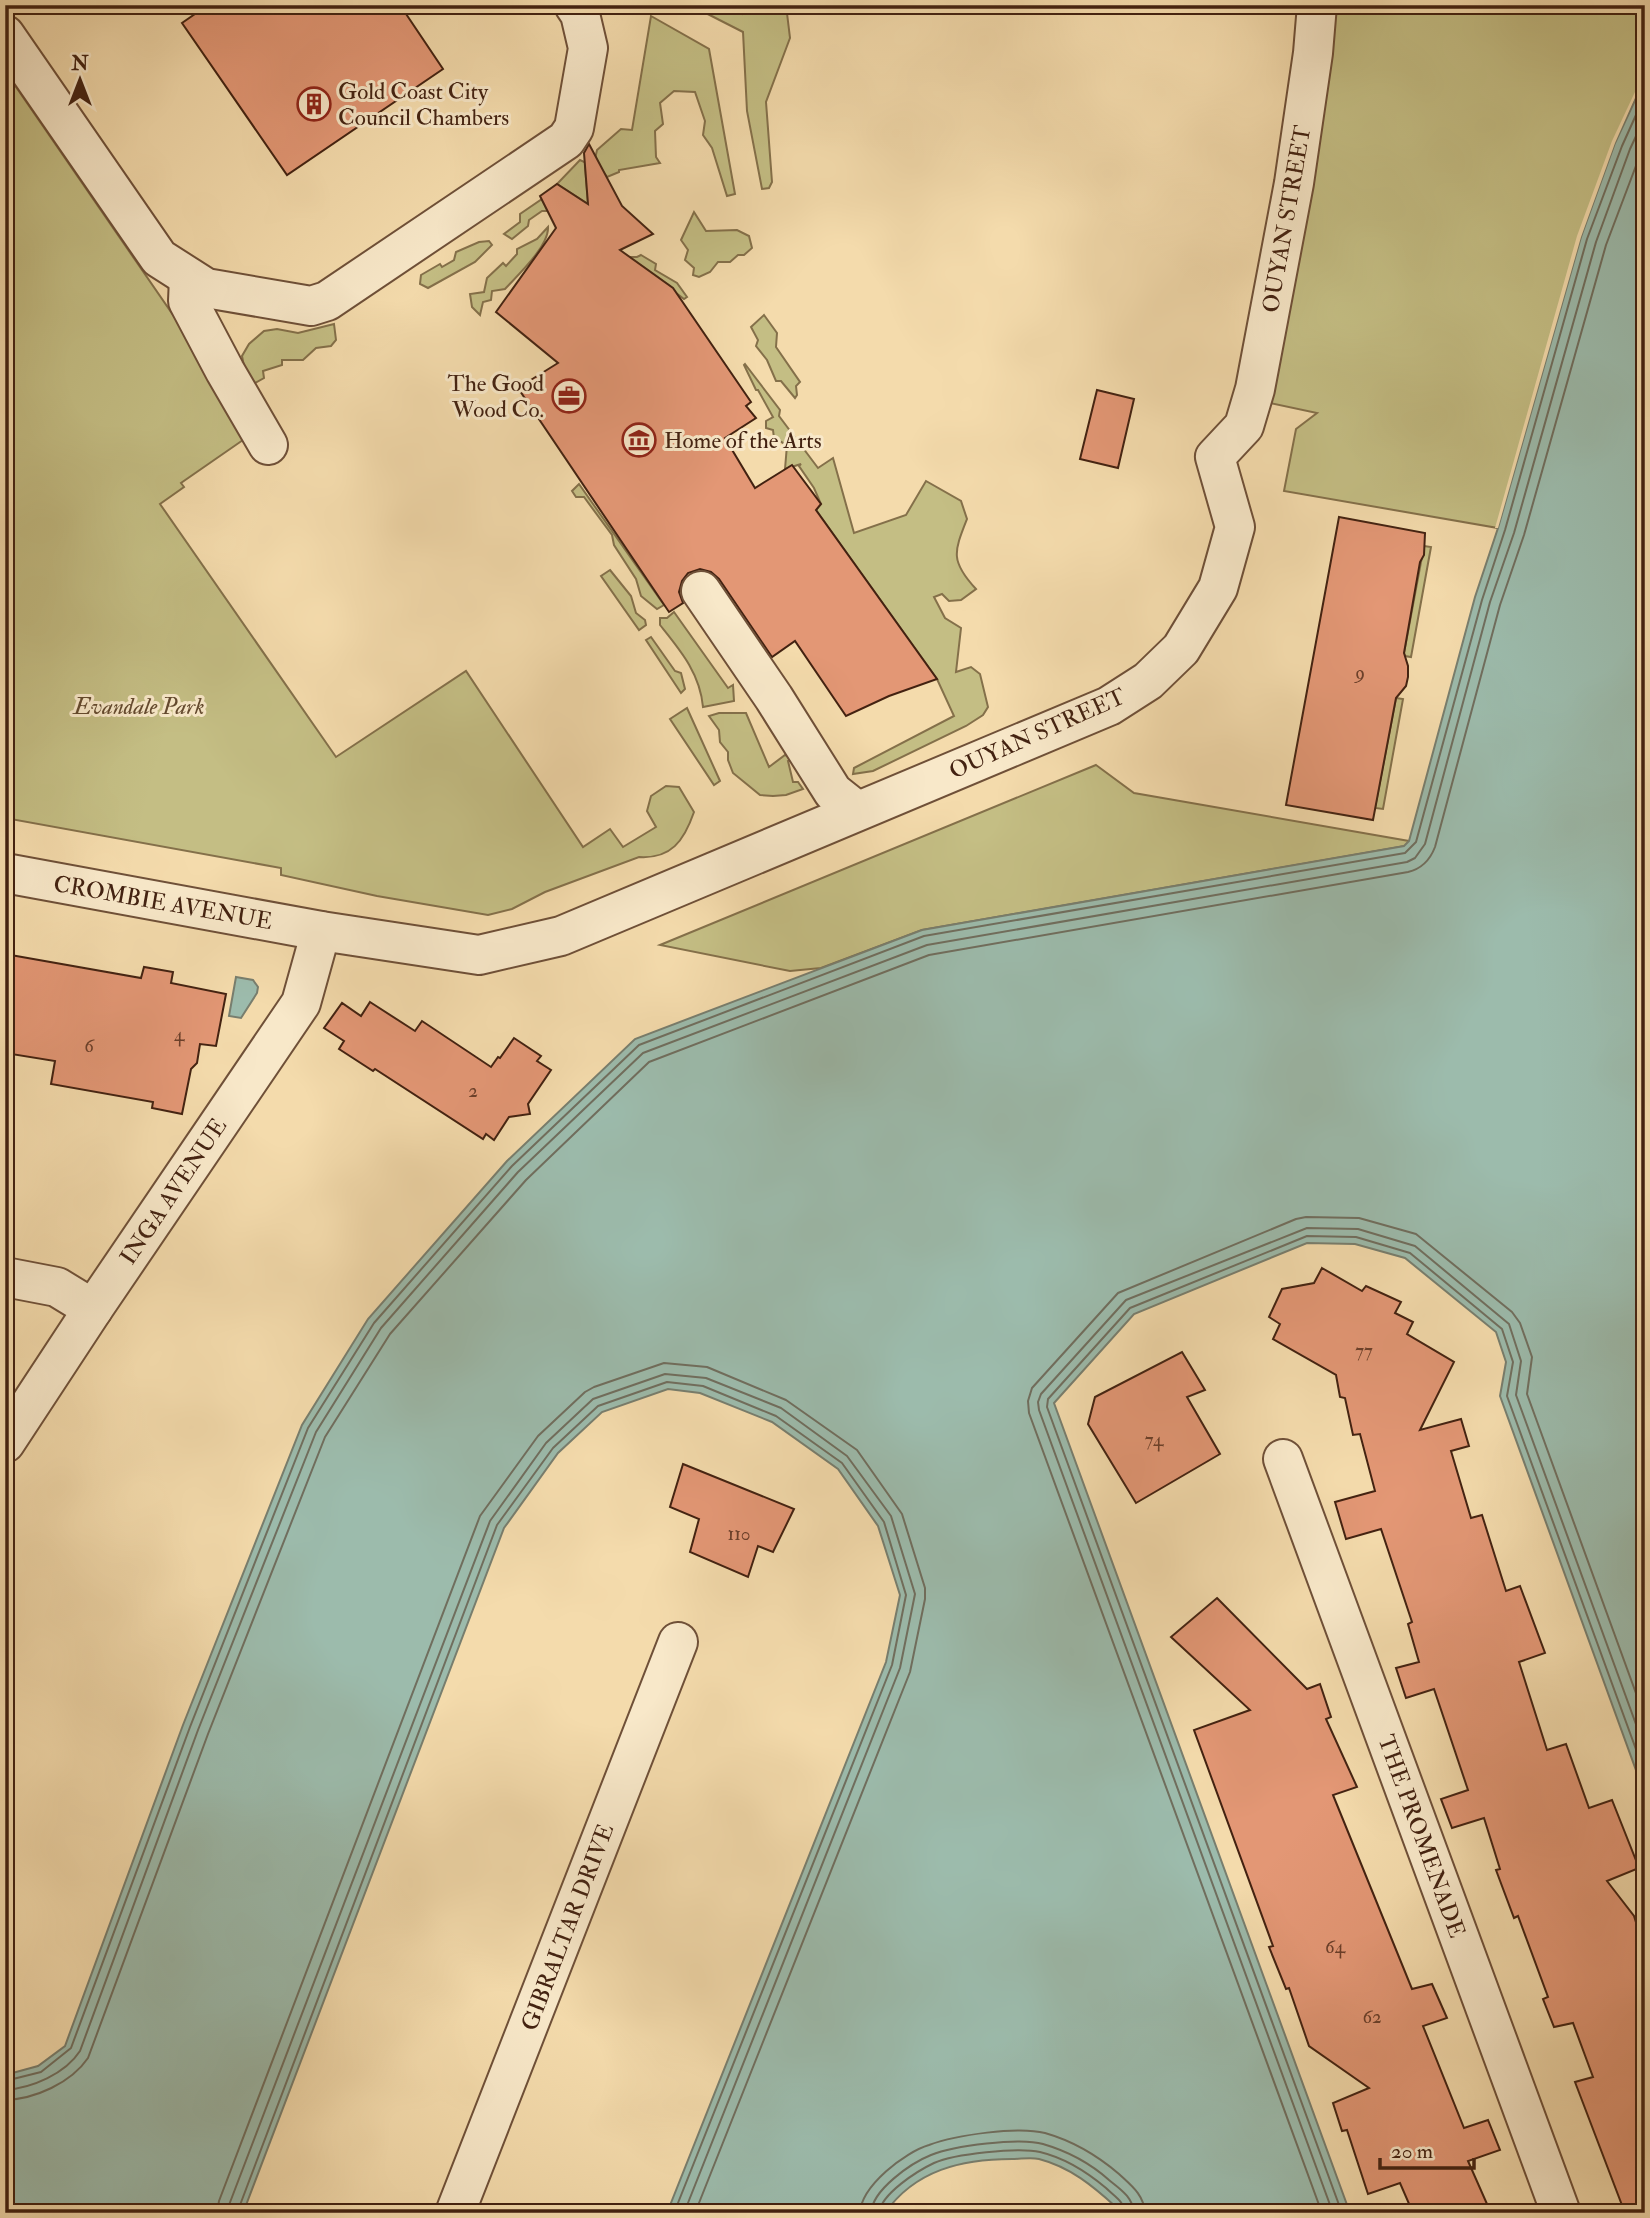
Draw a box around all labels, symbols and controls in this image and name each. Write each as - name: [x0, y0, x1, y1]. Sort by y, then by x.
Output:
- north arrow: [46, 46, 116, 116]
- text: N: [70, 52, 89, 76]
- place label: Gold Coast City Council Chambers: [338, 77, 509, 132]
- building icon: Gold Coast City Council Chambers: [295, 85, 333, 123]
- street label: OUYAN STREET: [1256, 123, 1317, 315]
- place label: The Good Wood Co.: [448, 369, 544, 424]
- office icon: The Good Wood Co.: [550, 377, 588, 415]
- museum icon: Home of the Arts: [620, 421, 658, 459]
- place label: Home of the Arts: [664, 426, 822, 455]
- house number: 9: [1353, 661, 1365, 685]
- street label: OUYAN STREET: [945, 682, 1130, 785]
- park label: Evandale Park: [72, 692, 204, 721]
- street label: CROMBIE AVENUE: [51, 869, 275, 936]
- house number: 4: [174, 1023, 185, 1047]
- house number: 6: [84, 1034, 95, 1058]
- house number: 2: [468, 1079, 478, 1103]
- street label: INGA AVENUE: [114, 1112, 233, 1270]
- house number: 77: [1355, 1339, 1373, 1363]
- house number: 74: [1145, 1428, 1164, 1452]
- house number: 110: [727, 1522, 751, 1546]
- street label: THE PROMENADE: [1371, 1731, 1472, 1942]
- street label: GIBRALTAR DRIVE: [515, 1820, 620, 2035]
- house number: 64: [1325, 1935, 1346, 1959]
- house number: 62: [1362, 2005, 1382, 2029]
- scale bar: [1380, 2127, 1475, 2171]
- text: 20 m: [1391, 2138, 1433, 2165]

